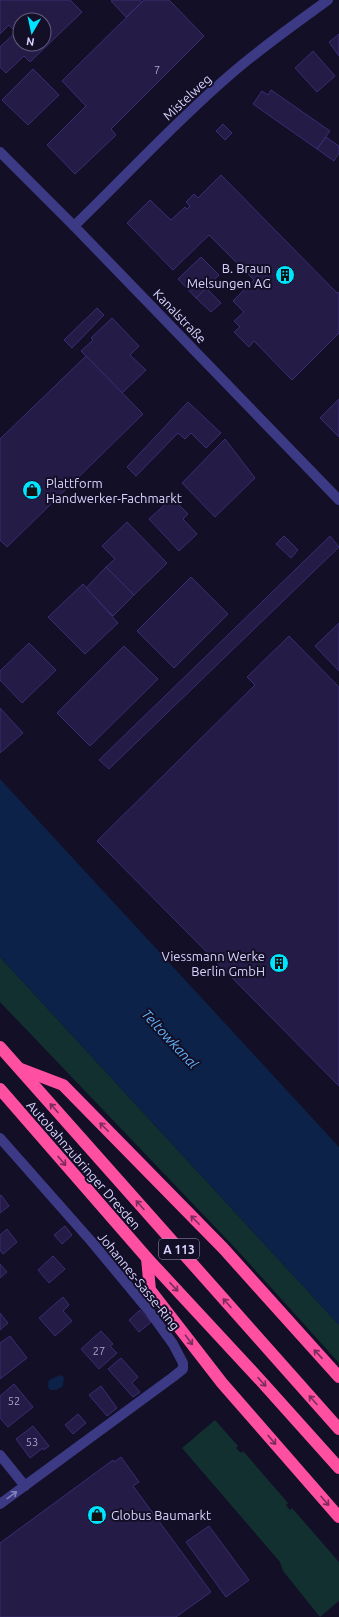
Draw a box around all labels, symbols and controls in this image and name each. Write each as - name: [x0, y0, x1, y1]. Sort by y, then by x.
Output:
- north arrow: [12, 12, 52, 52]
- text: N: [25, 35, 35, 48]
- house number: 7: [154, 64, 160, 76]
- street label: Mistelweg: [160, 71, 214, 123]
- place label: B. Braun Melsungen AG: [187, 261, 271, 290]
- building icon: B. Braun Melsungen AG: [274, 264, 296, 286]
- street label: Kanalstraße: [151, 286, 209, 346]
- place label: Plattform Handwerker-Fachmarkt: [46, 476, 182, 505]
- shop icon: Plattform Handwerker-Fachmarkt: [21, 479, 43, 501]
- place label: Viessmann Werke Berlin GmbH: [162, 949, 265, 978]
- building icon: Viessmann Werke Berlin GmbH: [268, 952, 290, 974]
- water label: Teltowkanal: [138, 1006, 202, 1072]
- street label: Autobahnzubringer Dresden: [24, 1098, 144, 1232]
- one-way arrow: [49, 1103, 59, 1113]
- one-way arrow: [99, 1122, 109, 1132]
- one-way arrow: [58, 1156, 67, 1166]
- one-way arrow: [136, 1200, 145, 1211]
- one-way arrow: [190, 1215, 200, 1225]
- street label: Johannes-Sasse-Ring: [95, 1229, 183, 1333]
- road number: A 113: [159, 1239, 199, 1259]
- one-way arrow: [169, 1282, 179, 1292]
- one-way arrow: [222, 1297, 231, 1308]
- one-way arrow: [184, 1335, 193, 1346]
- house number: 27: [93, 1345, 105, 1357]
- one-way arrow: [314, 1350, 323, 1360]
- one-way arrow: [257, 1377, 267, 1387]
- house number: 52: [8, 1395, 20, 1407]
- one-way arrow: [308, 1395, 318, 1405]
- one-way arrow: [267, 1435, 276, 1445]
- house number: 53: [26, 1436, 38, 1448]
- one-way arrow: [7, 1491, 18, 1499]
- one-way arrow: [320, 1495, 329, 1505]
- shop icon: Globus Baumarkt: [86, 1504, 108, 1526]
- place label: Globus Baumarkt: [111, 1508, 211, 1522]

